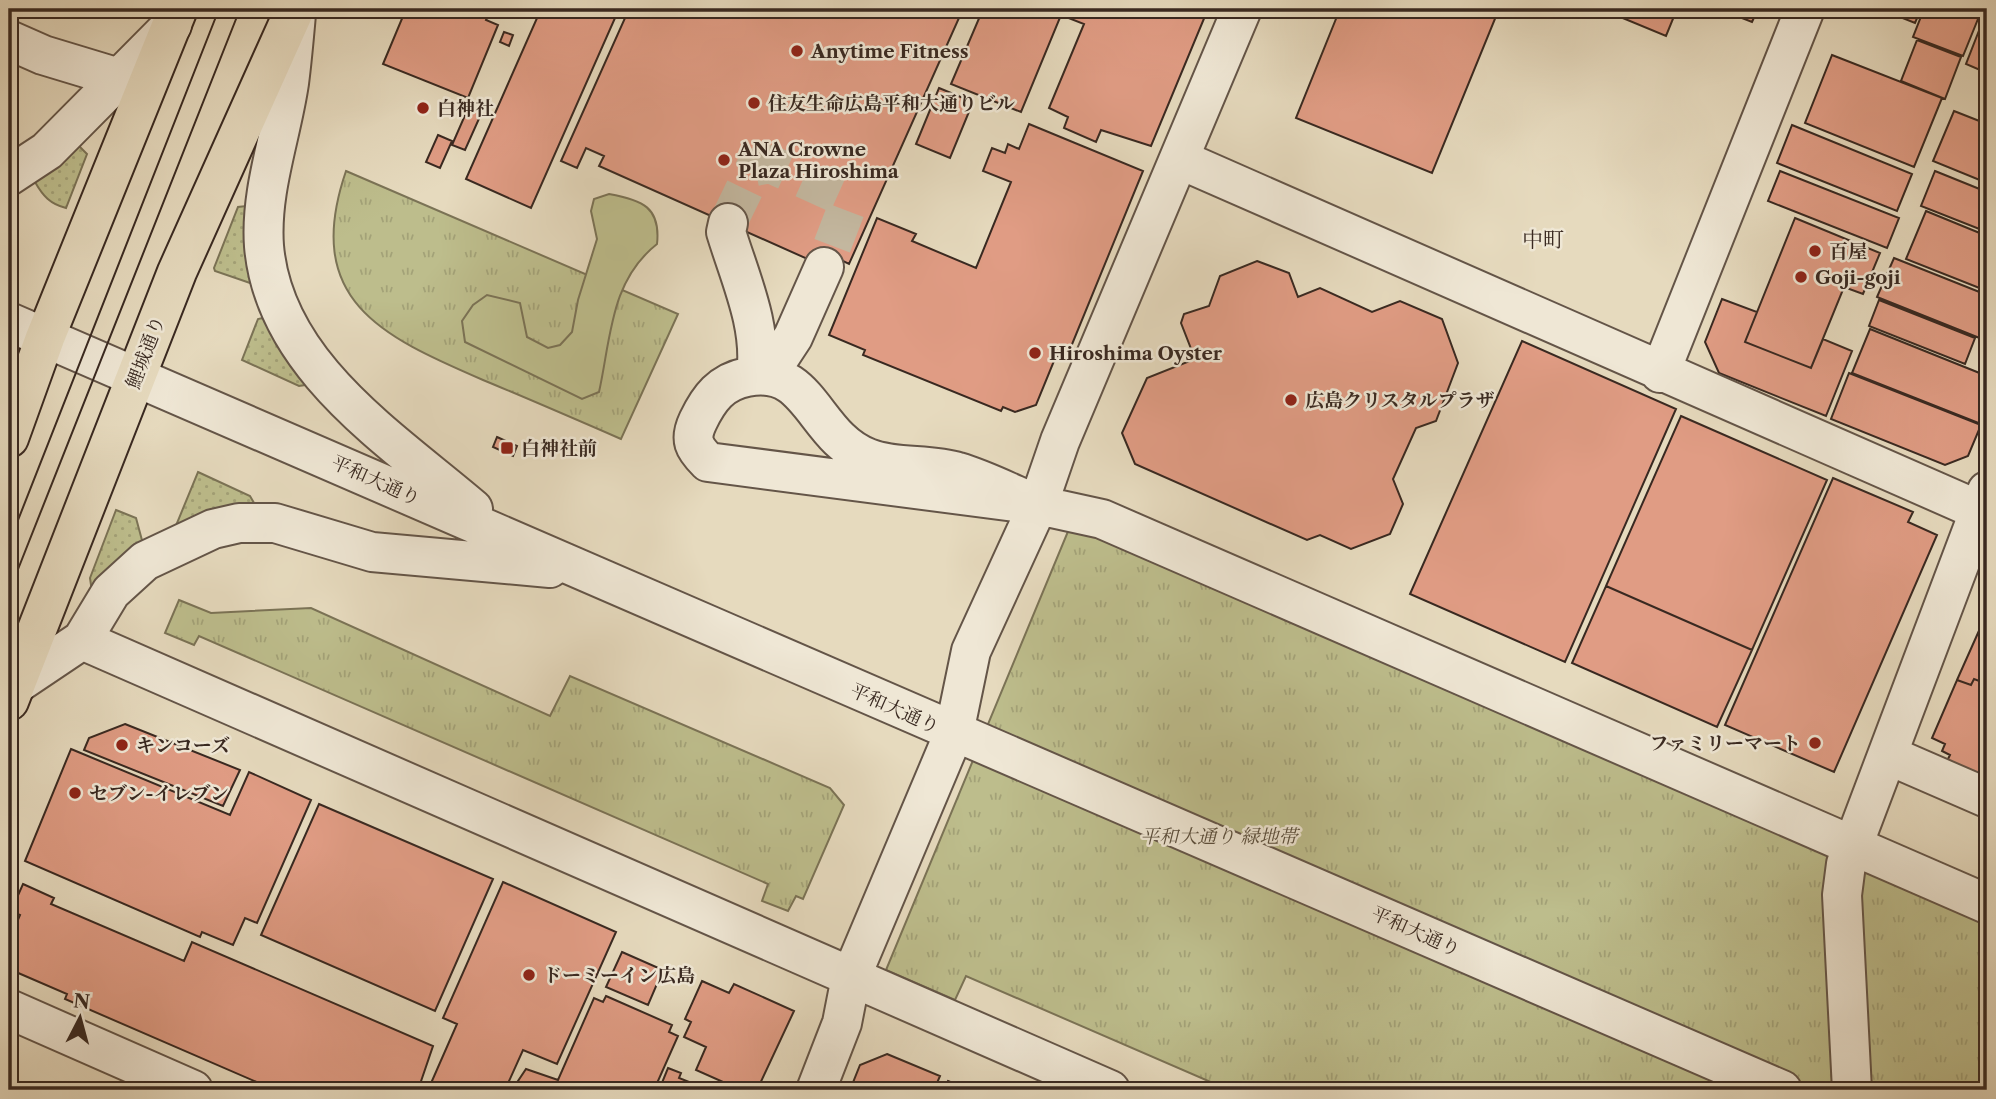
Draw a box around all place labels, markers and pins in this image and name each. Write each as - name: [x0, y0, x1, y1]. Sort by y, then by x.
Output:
- place label: Anytime Fitness: [810, 40, 969, 63]
- marker: Anytime Fitness: [789, 43, 805, 59]
- place label: 住友生命広島平和大通りビル: [768, 92, 1015, 115]
- marker: 住友生命広島平和大通りビル: [746, 95, 762, 111]
- place label: 白神社: [437, 97, 494, 120]
- marker: 白神社: [415, 100, 431, 116]
- place label: ANA Crowne Plaza Hiroshima: [737, 138, 900, 183]
- marker: ANA Crowne Plaza Hiroshima: [716, 152, 732, 168]
- place label: 百屋: [1829, 240, 1867, 263]
- marker: 百屋: [1807, 243, 1823, 259]
- place label: Goji-goji: [1815, 266, 1901, 289]
- marker: Goji-goji: [1793, 269, 1809, 285]
- place label: Hiroshima Oyster: [1049, 342, 1223, 365]
- marker: Hiroshima Oyster: [1027, 345, 1043, 361]
- place label: 広島クリスタルプラザ: [1305, 389, 1495, 412]
- marker: 広島クリスタルプラザ: [1283, 392, 1299, 408]
- place label: 白神社前: [521, 437, 597, 460]
- marker: 白神社前: [499, 440, 515, 456]
- place label: ファミリーマート: [1649, 732, 1801, 755]
- place label: キンコーズ: [136, 734, 230, 757]
- marker: ファミリーマート: [1807, 735, 1823, 751]
- marker: キンコーズ: [114, 737, 130, 753]
- place label: セブン-イレブン: [89, 782, 229, 805]
- marker: セブン-イレブン: [67, 785, 83, 801]
- place label: ドーミーイン広島: [543, 964, 695, 987]
- marker: ドーミーイン広島: [521, 967, 537, 983]

